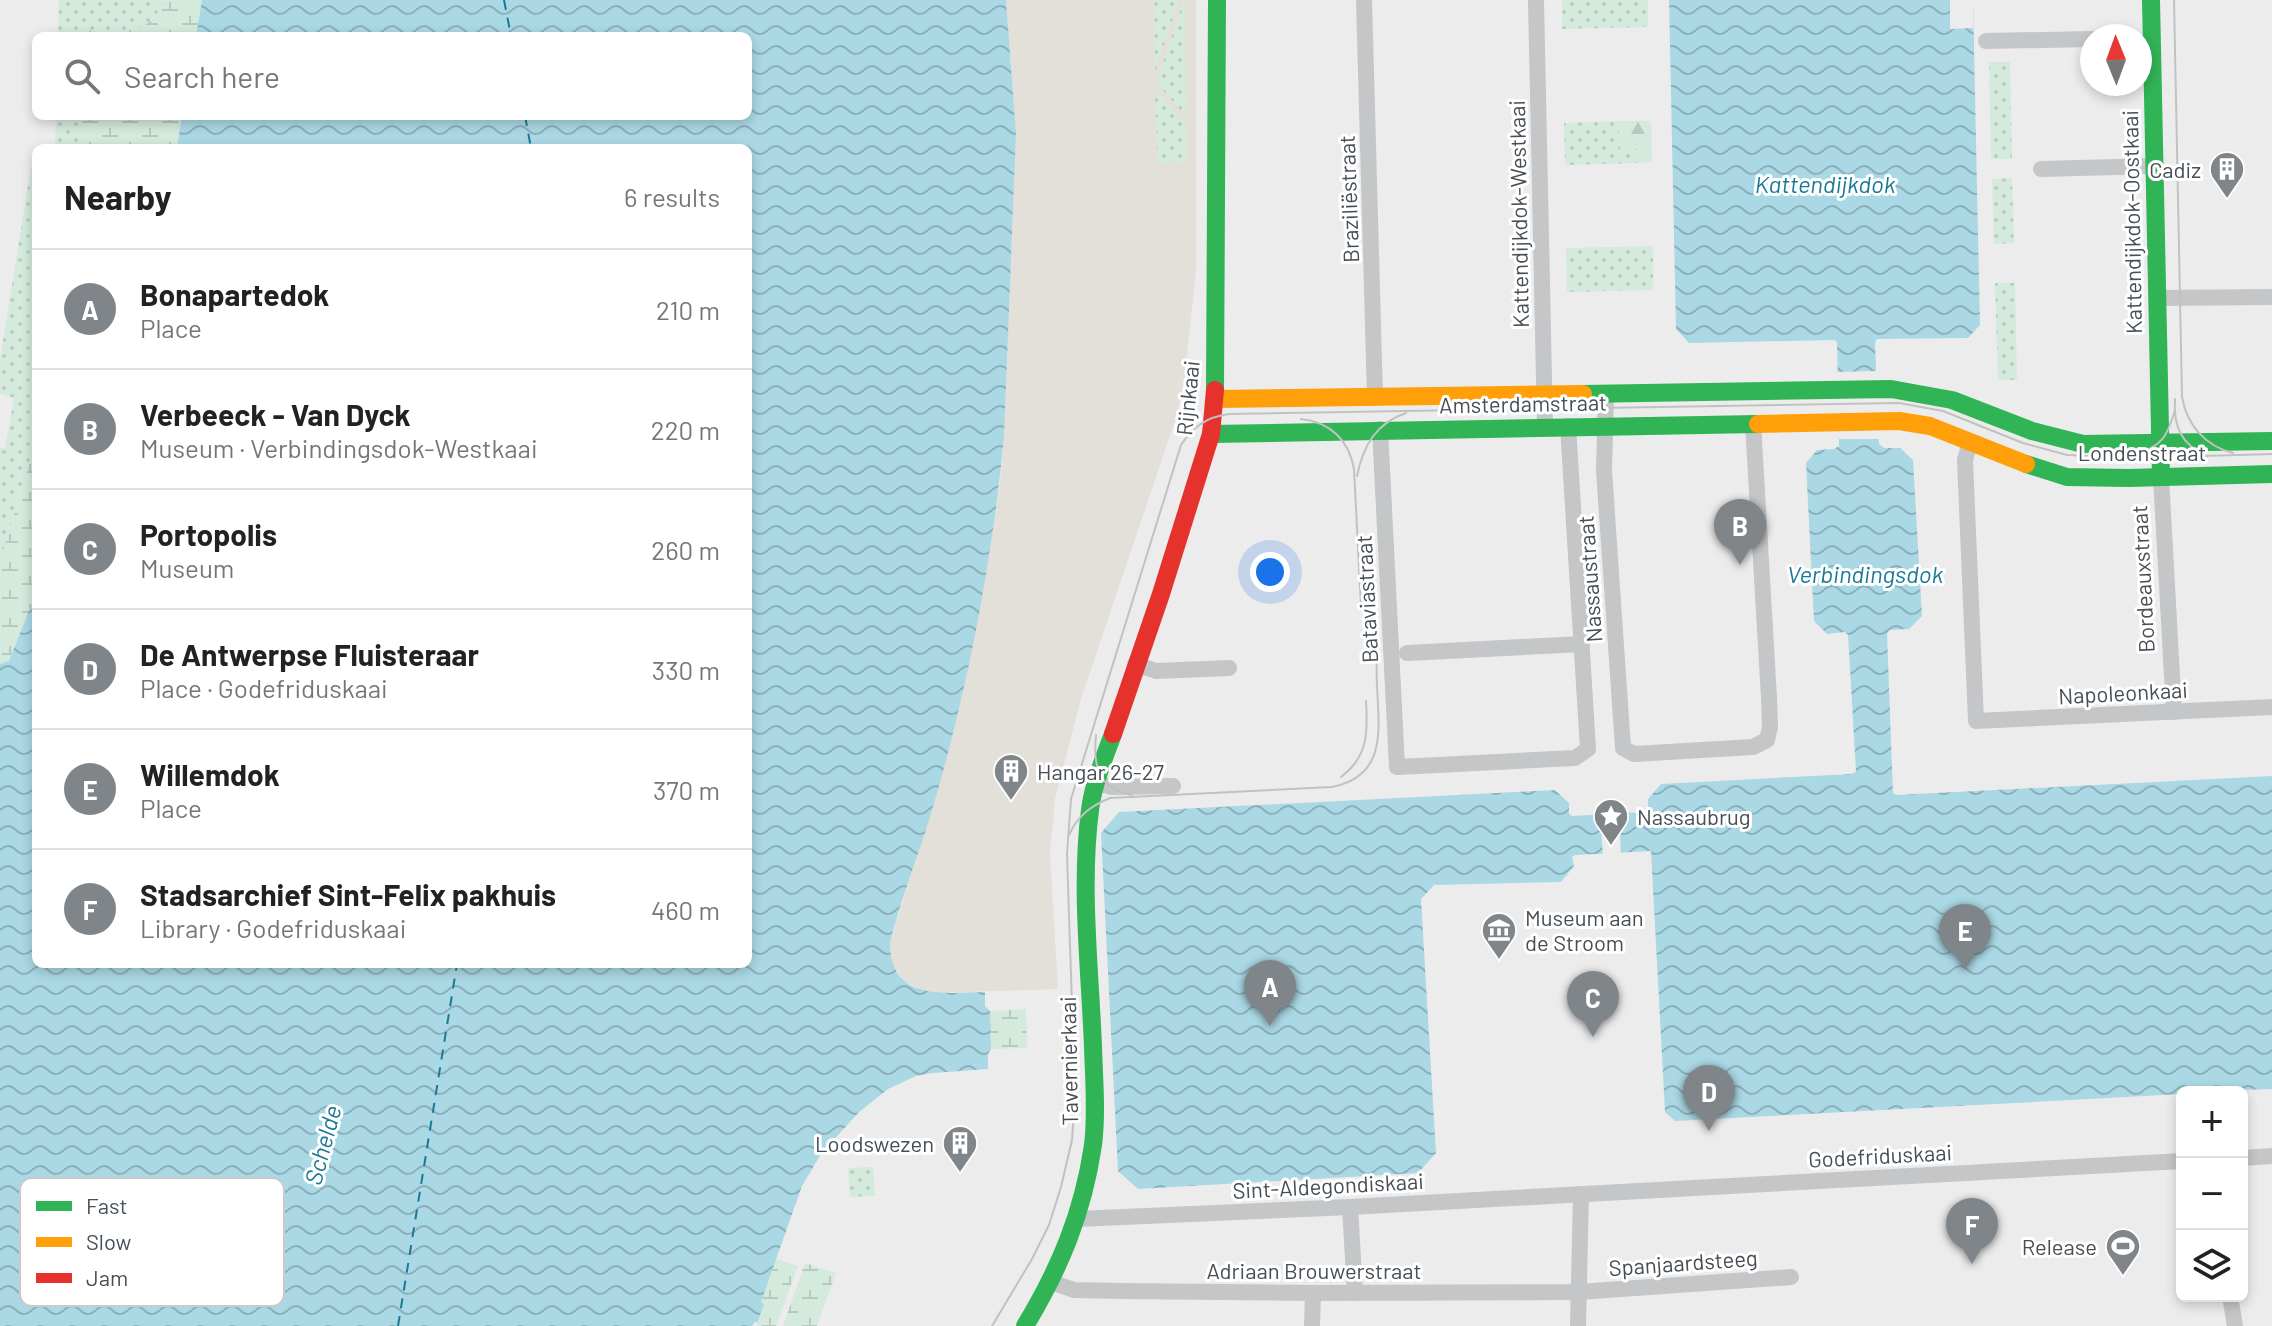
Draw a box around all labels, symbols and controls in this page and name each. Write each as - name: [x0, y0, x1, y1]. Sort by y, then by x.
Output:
- north arrow: [2080, 24, 2152, 96]
- search box: [32, 32, 752, 120]
- icon: search: [60, 54, 104, 98]
- text: Search here: [124, 58, 280, 94]
- street label: Kattendijkdok-Westkaai: [1503, 100, 1533, 328]
- street label: Kattendijkdok-Oostkaai: [2116, 110, 2146, 334]
- street label: Braziliëstraat: [1333, 135, 1363, 263]
- building icon: Cadiz: [2208, 150, 2246, 200]
- place label: Cadiz: [2149, 156, 2201, 182]
- water label: Kattendijkdok: [1755, 169, 1896, 198]
- text: Nearby: [64, 176, 172, 217]
- text: 6 results: [624, 181, 720, 212]
- text: Bonapartedok: [140, 276, 329, 312]
- text: A: [81, 294, 99, 325]
- text: 210 m: [656, 294, 720, 325]
- text: Place: [140, 312, 202, 343]
- street label: Rijnkaai: [1170, 359, 1204, 437]
- street label: Amsterdamstraat: [1439, 389, 1607, 417]
- text: Verbeeck - Van Dyck: [140, 396, 410, 432]
- text: B: [82, 414, 98, 445]
- text: 220 m: [651, 414, 720, 445]
- text: Museum · Verbindingsdok-Westkaai: [140, 432, 538, 463]
- street label: Londenstraat: [2078, 439, 2206, 465]
- pin: B: [1714, 499, 1766, 565]
- street label: Bordeauxstraat: [2125, 505, 2159, 653]
- street label: Nassaustraat: [1572, 515, 1606, 643]
- text: Portopolis: [140, 516, 277, 552]
- text: C: [82, 534, 98, 565]
- text: 260 m: [651, 534, 720, 565]
- street label: Bataviastraat: [1350, 534, 1382, 664]
- text: Museum: [140, 552, 234, 583]
- your location: [1250, 552, 1290, 592]
- water label: Verbindingsdok: [1787, 559, 1943, 588]
- text: De Antwerpse Fluisteraar: [140, 636, 479, 672]
- text: D: [82, 654, 98, 685]
- text: 330 m: [652, 654, 720, 685]
- text: Place · Godefriduskaai: [140, 672, 388, 703]
- street label: Napoleonkaai: [2058, 676, 2188, 708]
- building icon: Hangar 26-27: [992, 752, 1030, 802]
- text: Willemdok: [140, 756, 280, 792]
- place label: Hangar 26-27: [1037, 758, 1164, 784]
- text: E: [82, 774, 98, 805]
- text: 370 m: [653, 774, 720, 805]
- text: Place: [140, 792, 202, 823]
- place icon: Nassaubrug: [1592, 797, 1630, 847]
- place label: Nassaubrug: [1637, 803, 1751, 829]
- text: Stadsarchief Sint-Felix pakhuis: [140, 876, 556, 912]
- text: F: [83, 894, 97, 925]
- text: 460 m: [651, 894, 720, 925]
- place label: Museum aan de Stroom: [1525, 904, 1644, 955]
- pin: E: [1939, 904, 1991, 970]
- museum icon: Museum aan de Stroom: [1480, 911, 1518, 961]
- text: Library · Godefriduskaai: [140, 912, 406, 943]
- pin: A: [1244, 960, 1296, 1026]
- pin: C: [1567, 971, 1619, 1037]
- street label: Tavernierkaai: [1054, 996, 1082, 1126]
- pin: D: [1683, 1065, 1735, 1131]
- map controls: [2176, 1086, 2248, 1302]
- button: +: [2176, 1086, 2248, 1158]
- water label: Schelde: [298, 1102, 346, 1188]
- building icon: Loodswezen: [941, 1124, 979, 1174]
- place label: Loodswezen: [815, 1130, 934, 1156]
- street label: Godefriduskaai: [1808, 1138, 1952, 1172]
- button: −: [2176, 1158, 2248, 1230]
- street label: Sint-Aldegondiskaai: [1232, 1167, 1424, 1203]
- legend: [20, 1178, 284, 1306]
- text: Fast: [86, 1192, 128, 1218]
- pin: F: [1946, 1198, 1998, 1264]
- sports icon: Release: [2104, 1227, 2142, 1277]
- text: Slow: [86, 1228, 131, 1254]
- button: layers: [2176, 1230, 2248, 1302]
- place label: Release: [2022, 1233, 2097, 1259]
- street label: Spanjaardsteeg: [1608, 1244, 1758, 1280]
- street label: Adriaan Brouwerstraat: [1206, 1257, 1422, 1283]
- text: Jam: [86, 1264, 128, 1290]

